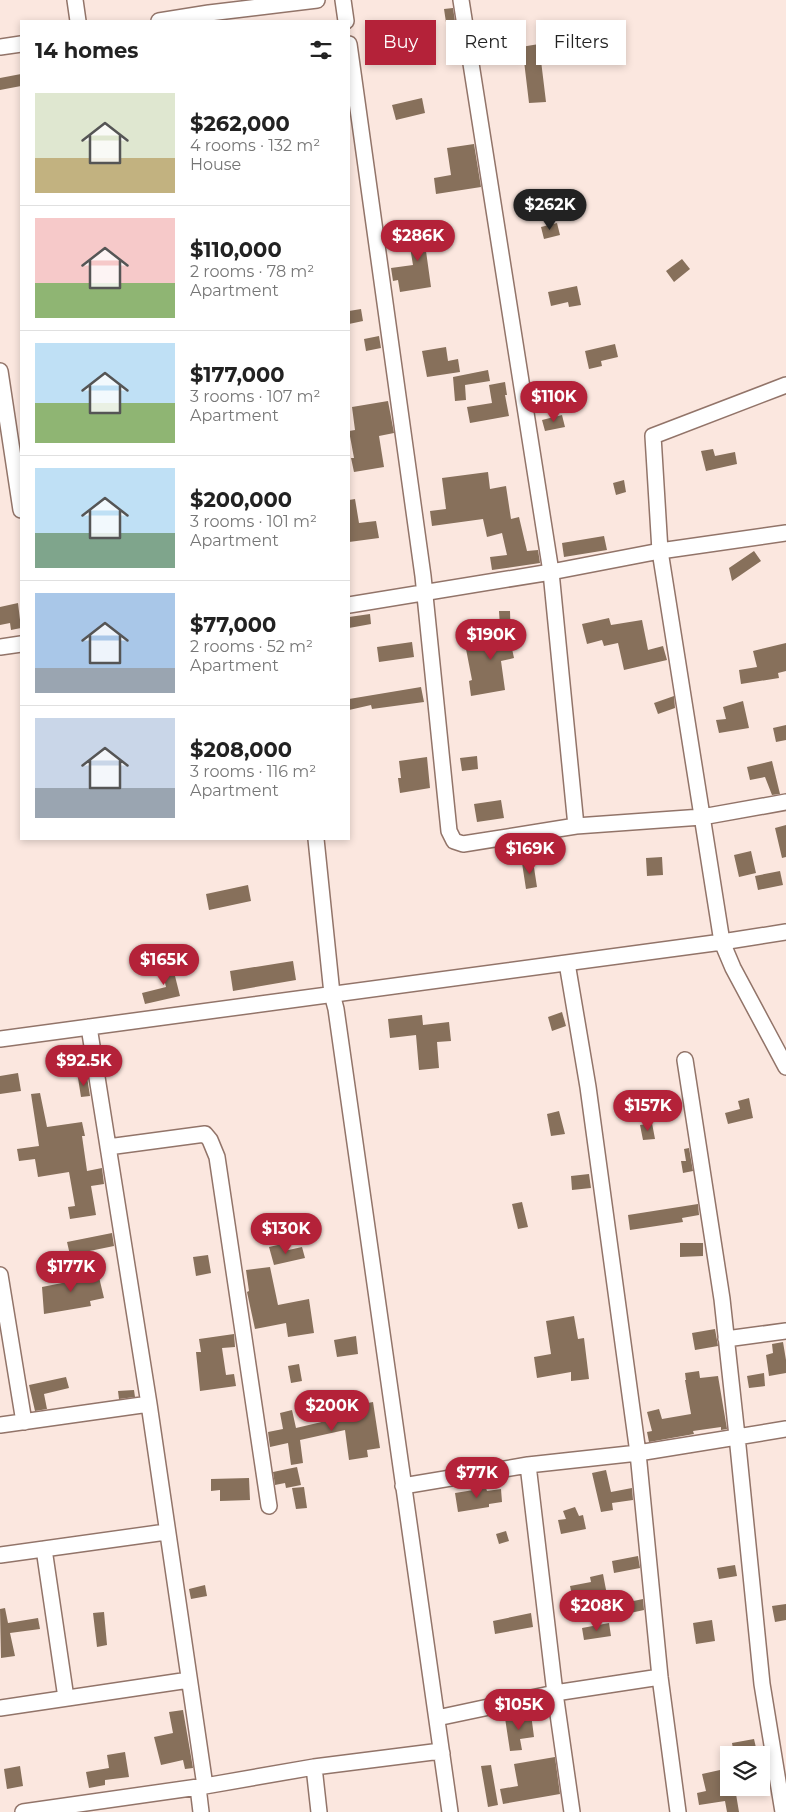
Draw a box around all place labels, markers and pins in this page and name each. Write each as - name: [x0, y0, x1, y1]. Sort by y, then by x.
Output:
- pin: $262K: [515, 188, 585, 231]
- pin: $286K: [383, 220, 453, 262]
- pin: $110K: [519, 380, 589, 423]
- pin: $190K: [456, 618, 526, 661]
- pin: $169K: [495, 832, 565, 875]
- pin: $165K: [129, 944, 199, 986]
- pin: $92.5K: [43, 1044, 125, 1087]
- pin: $157K: [613, 1090, 683, 1132]
- pin: $130K: [251, 1212, 321, 1255]
- pin: $177K: [36, 1250, 106, 1293]
- pin: $200K: [297, 1390, 367, 1432]
- pin: $77K: [447, 1456, 507, 1499]
- pin: $208K: [562, 1590, 632, 1632]
- pin: $105K: [484, 1688, 554, 1731]

